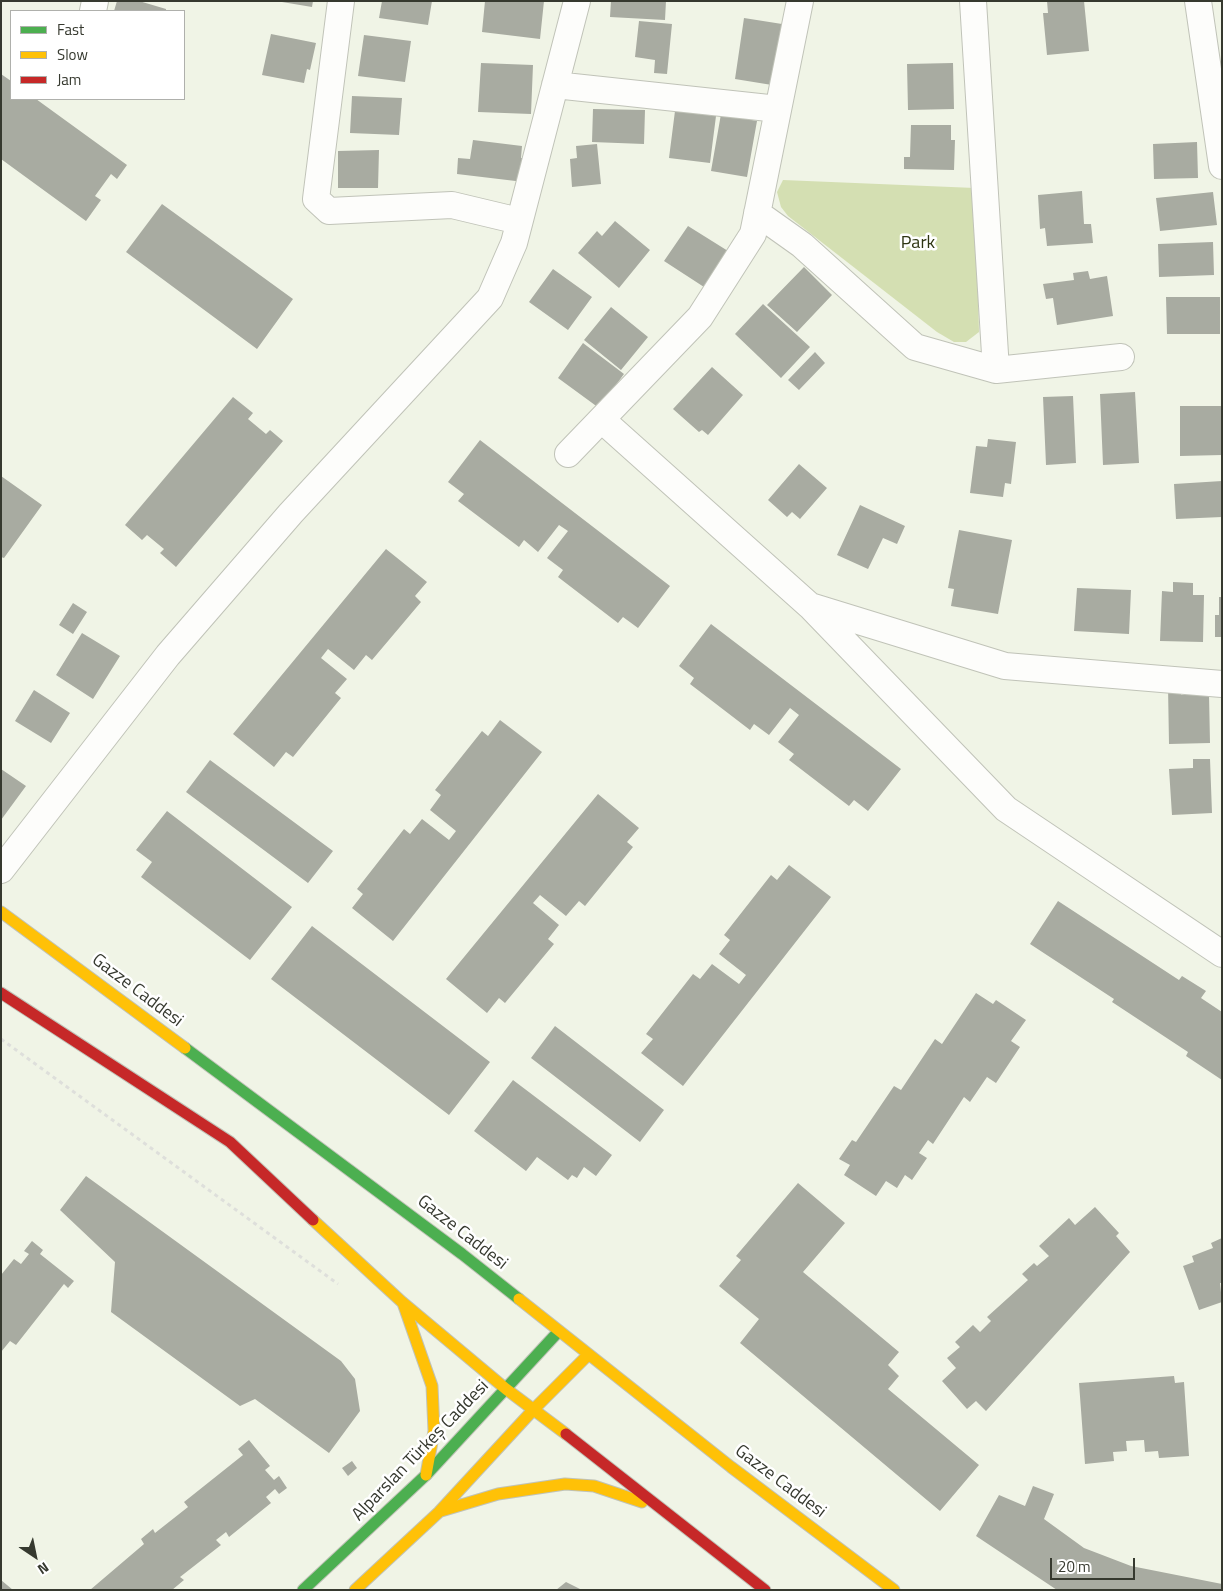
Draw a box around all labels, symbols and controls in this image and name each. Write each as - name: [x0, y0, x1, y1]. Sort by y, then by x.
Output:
- legend: [10, 10, 185, 100]
- text: Fast: [57, 18, 84, 41]
- text: Slow: [57, 43, 88, 66]
- text: Jam: [57, 68, 81, 91]
- park label: Park: [901, 233, 935, 255]
- street label: Gazze Caddesi: [87, 950, 187, 1032]
- street label: Gazze Caddesi: [413, 1191, 511, 1275]
- street label: Alparslan Türkeş Caddesi: [348, 1376, 494, 1526]
- street label: Gazze Caddesi: [730, 1441, 830, 1523]
- north arrow: [10, 1531, 60, 1581]
- scale bar: [1053, 1548, 1138, 1580]
- text: 20 m: [1058, 1555, 1091, 1578]
- text: N: [34, 1557, 54, 1580]

